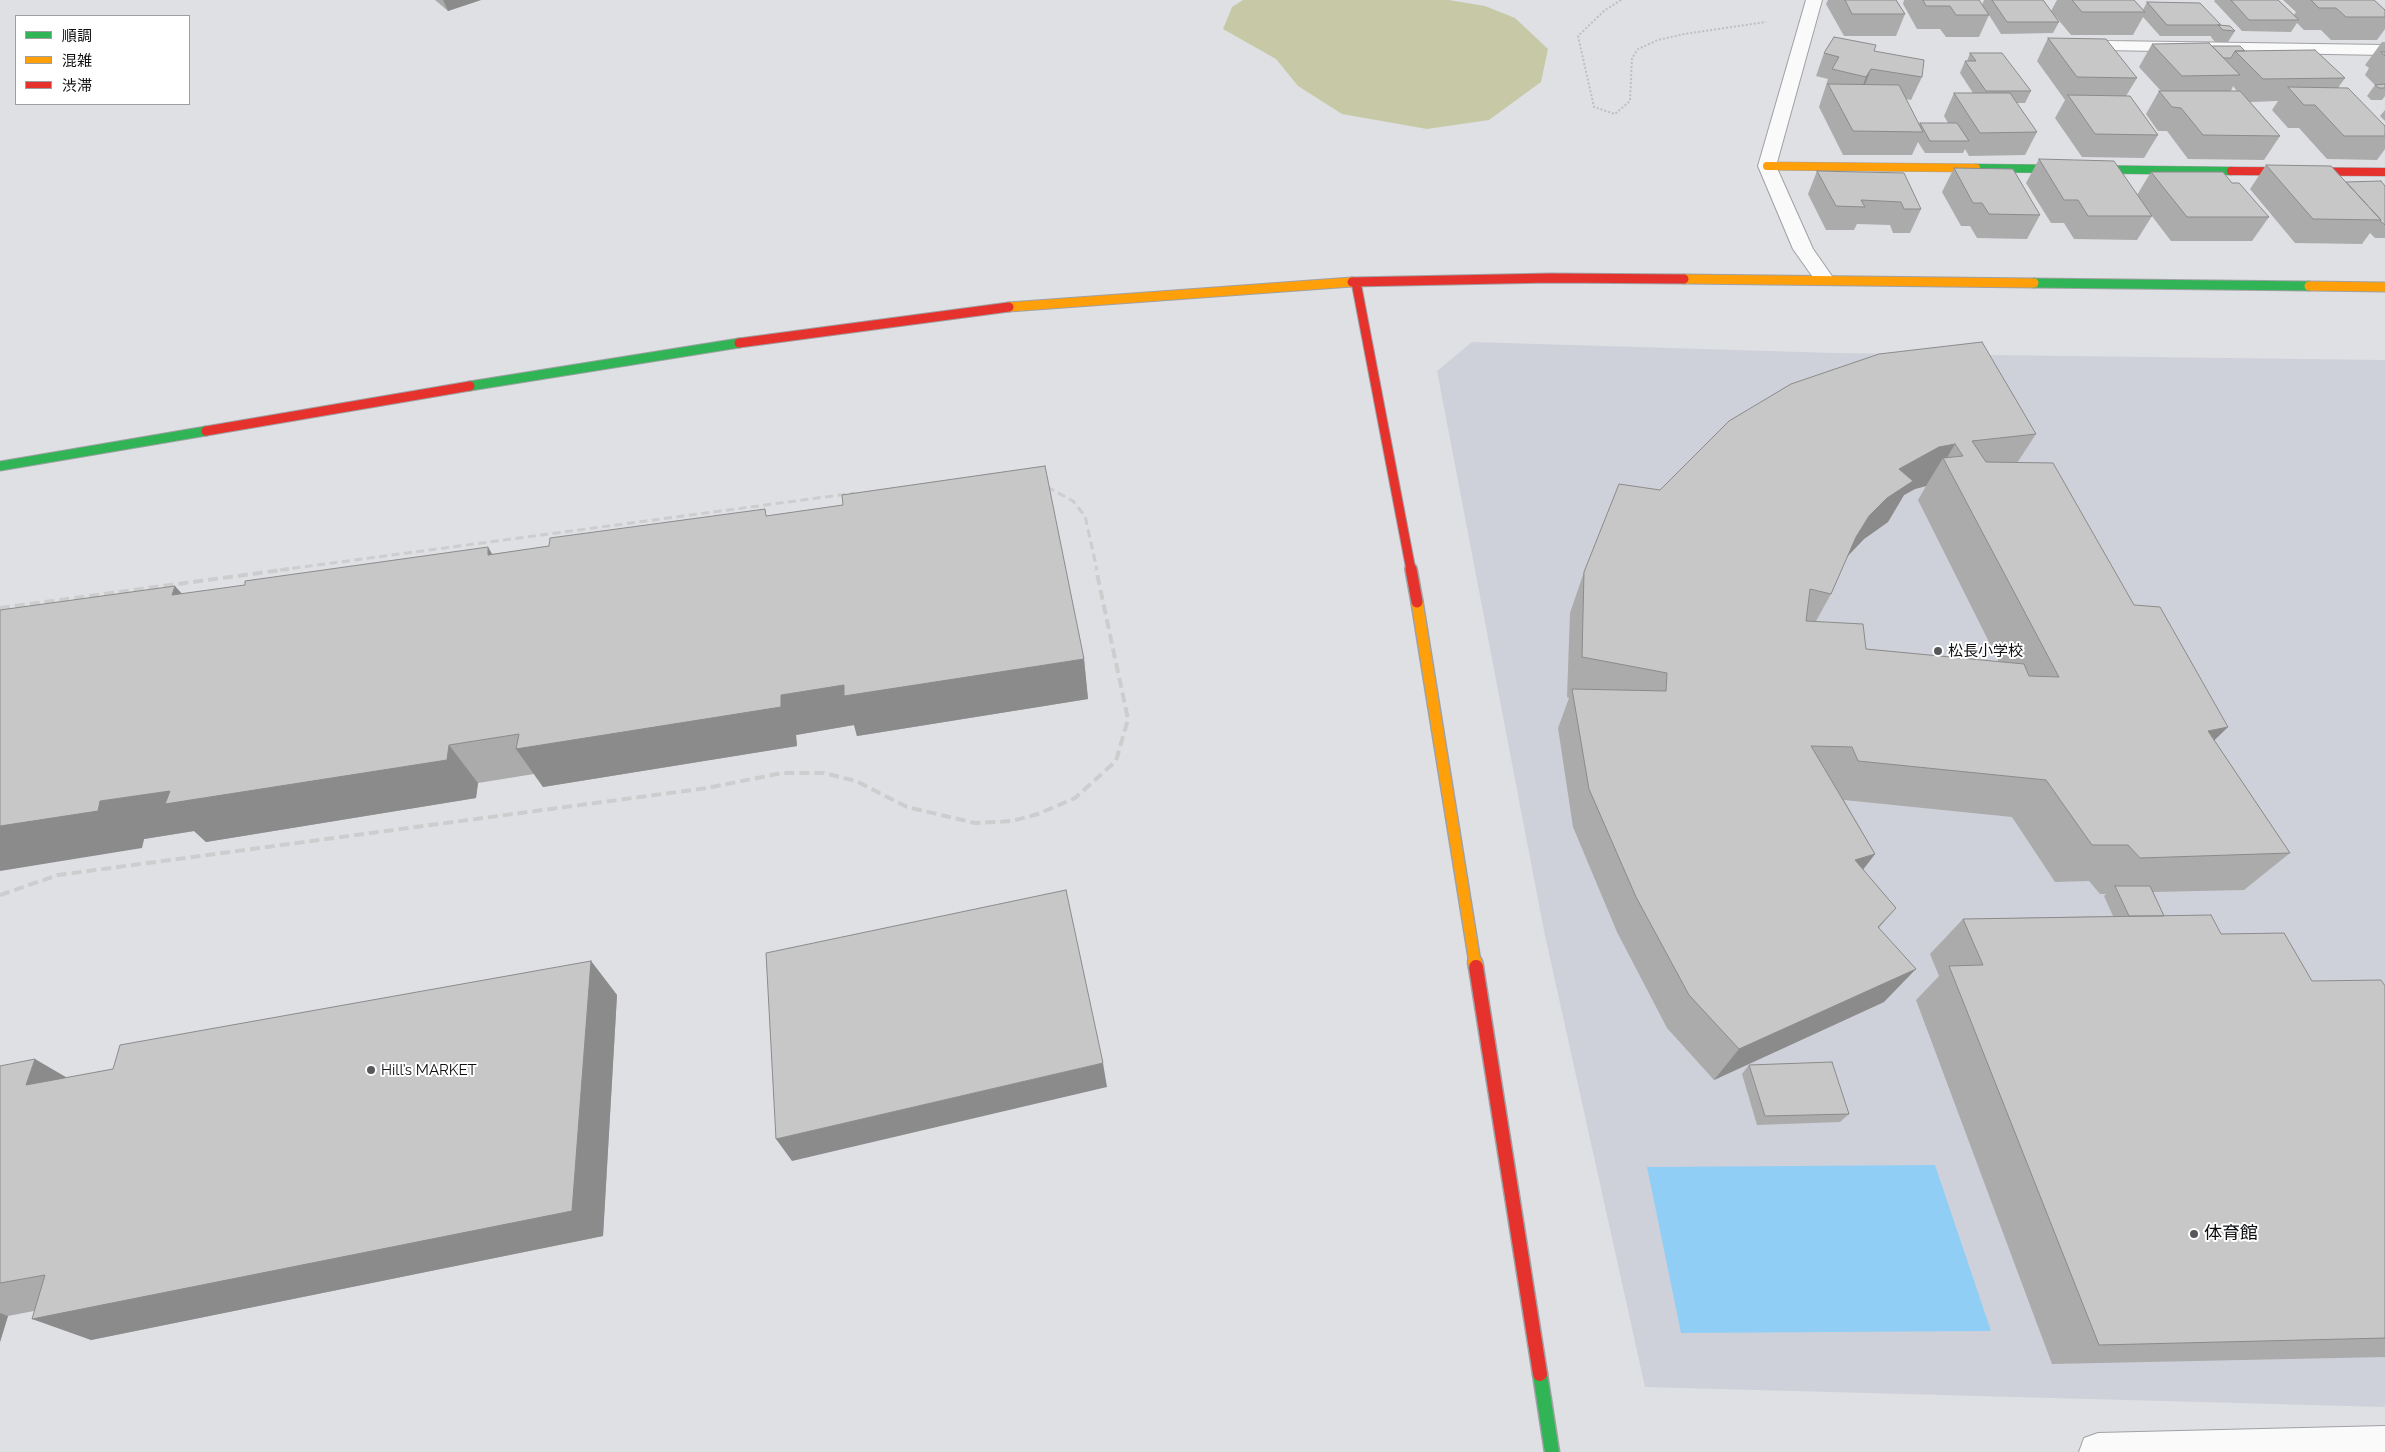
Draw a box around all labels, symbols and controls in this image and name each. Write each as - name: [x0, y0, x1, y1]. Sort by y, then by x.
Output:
- legend: [15, 15, 190, 105]
- text: 順調: [62, 27, 92, 45]
- text: 混雑: [62, 52, 92, 70]
- text: 渋滞: [62, 77, 92, 95]
- place label: 松長小学校: [1948, 642, 2023, 660]
- marker: 松長小学校: [1932, 645, 1944, 657]
- place label: Hill’s MARKET: [381, 1061, 477, 1079]
- marker: Hill’s MARKET: [365, 1064, 377, 1076]
- place label: 体育館: [2204, 1223, 2258, 1245]
- marker: 体育館: [2188, 1228, 2200, 1240]

